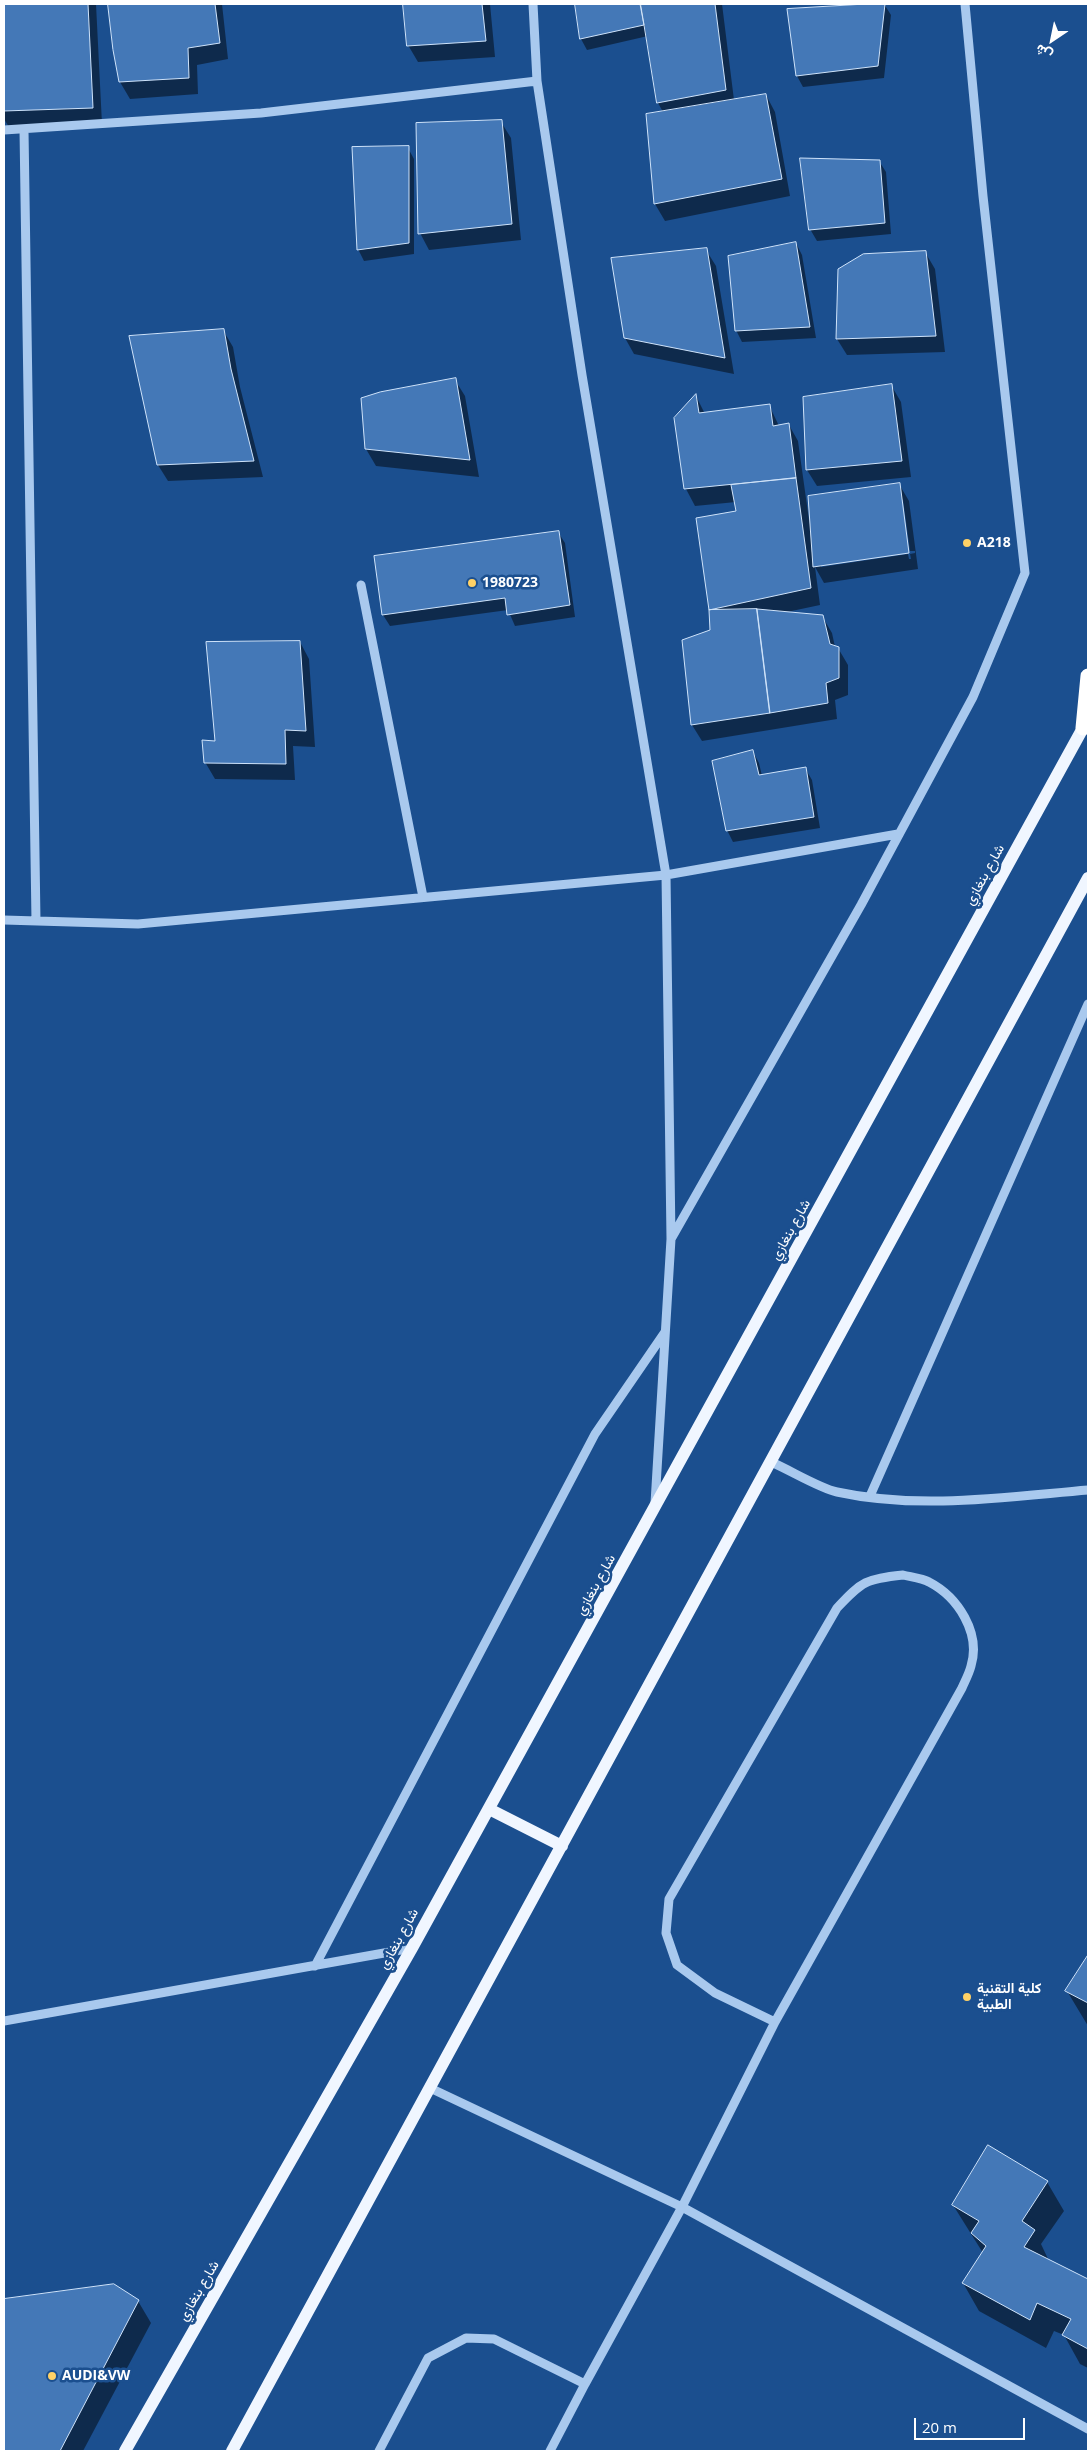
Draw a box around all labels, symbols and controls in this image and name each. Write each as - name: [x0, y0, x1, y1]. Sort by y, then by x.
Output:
- north arrow: [1027, 15, 1077, 65]
- text: ش: [1031, 40, 1056, 65]
- place label: A218: [977, 535, 1011, 551]
- marker: A218: [961, 537, 973, 549]
- place label: 1980723: [482, 575, 538, 591]
- marker: 1980723: [466, 577, 478, 589]
- street label: شارع بنغازي: [961, 842, 1009, 908]
- street label: شارع بنغازي: [767, 1197, 815, 1263]
- street label: شارع بنغازي: [572, 1552, 620, 1618]
- street label: شارع بنغازي: [375, 1906, 423, 1972]
- place label: كلية التقنية الطبية: [977, 1981, 1041, 2014]
- marker: كلية التقنية الطبية: [961, 1991, 973, 2003]
- street label: شارع بنغازي: [175, 2258, 223, 2324]
- place label: AUDI&VW: [62, 2368, 130, 2384]
- marker: AUDI&VW: [46, 2370, 58, 2382]
- scale bar: [917, 2408, 1028, 2440]
- text: 20 m: [922, 2417, 957, 2437]

